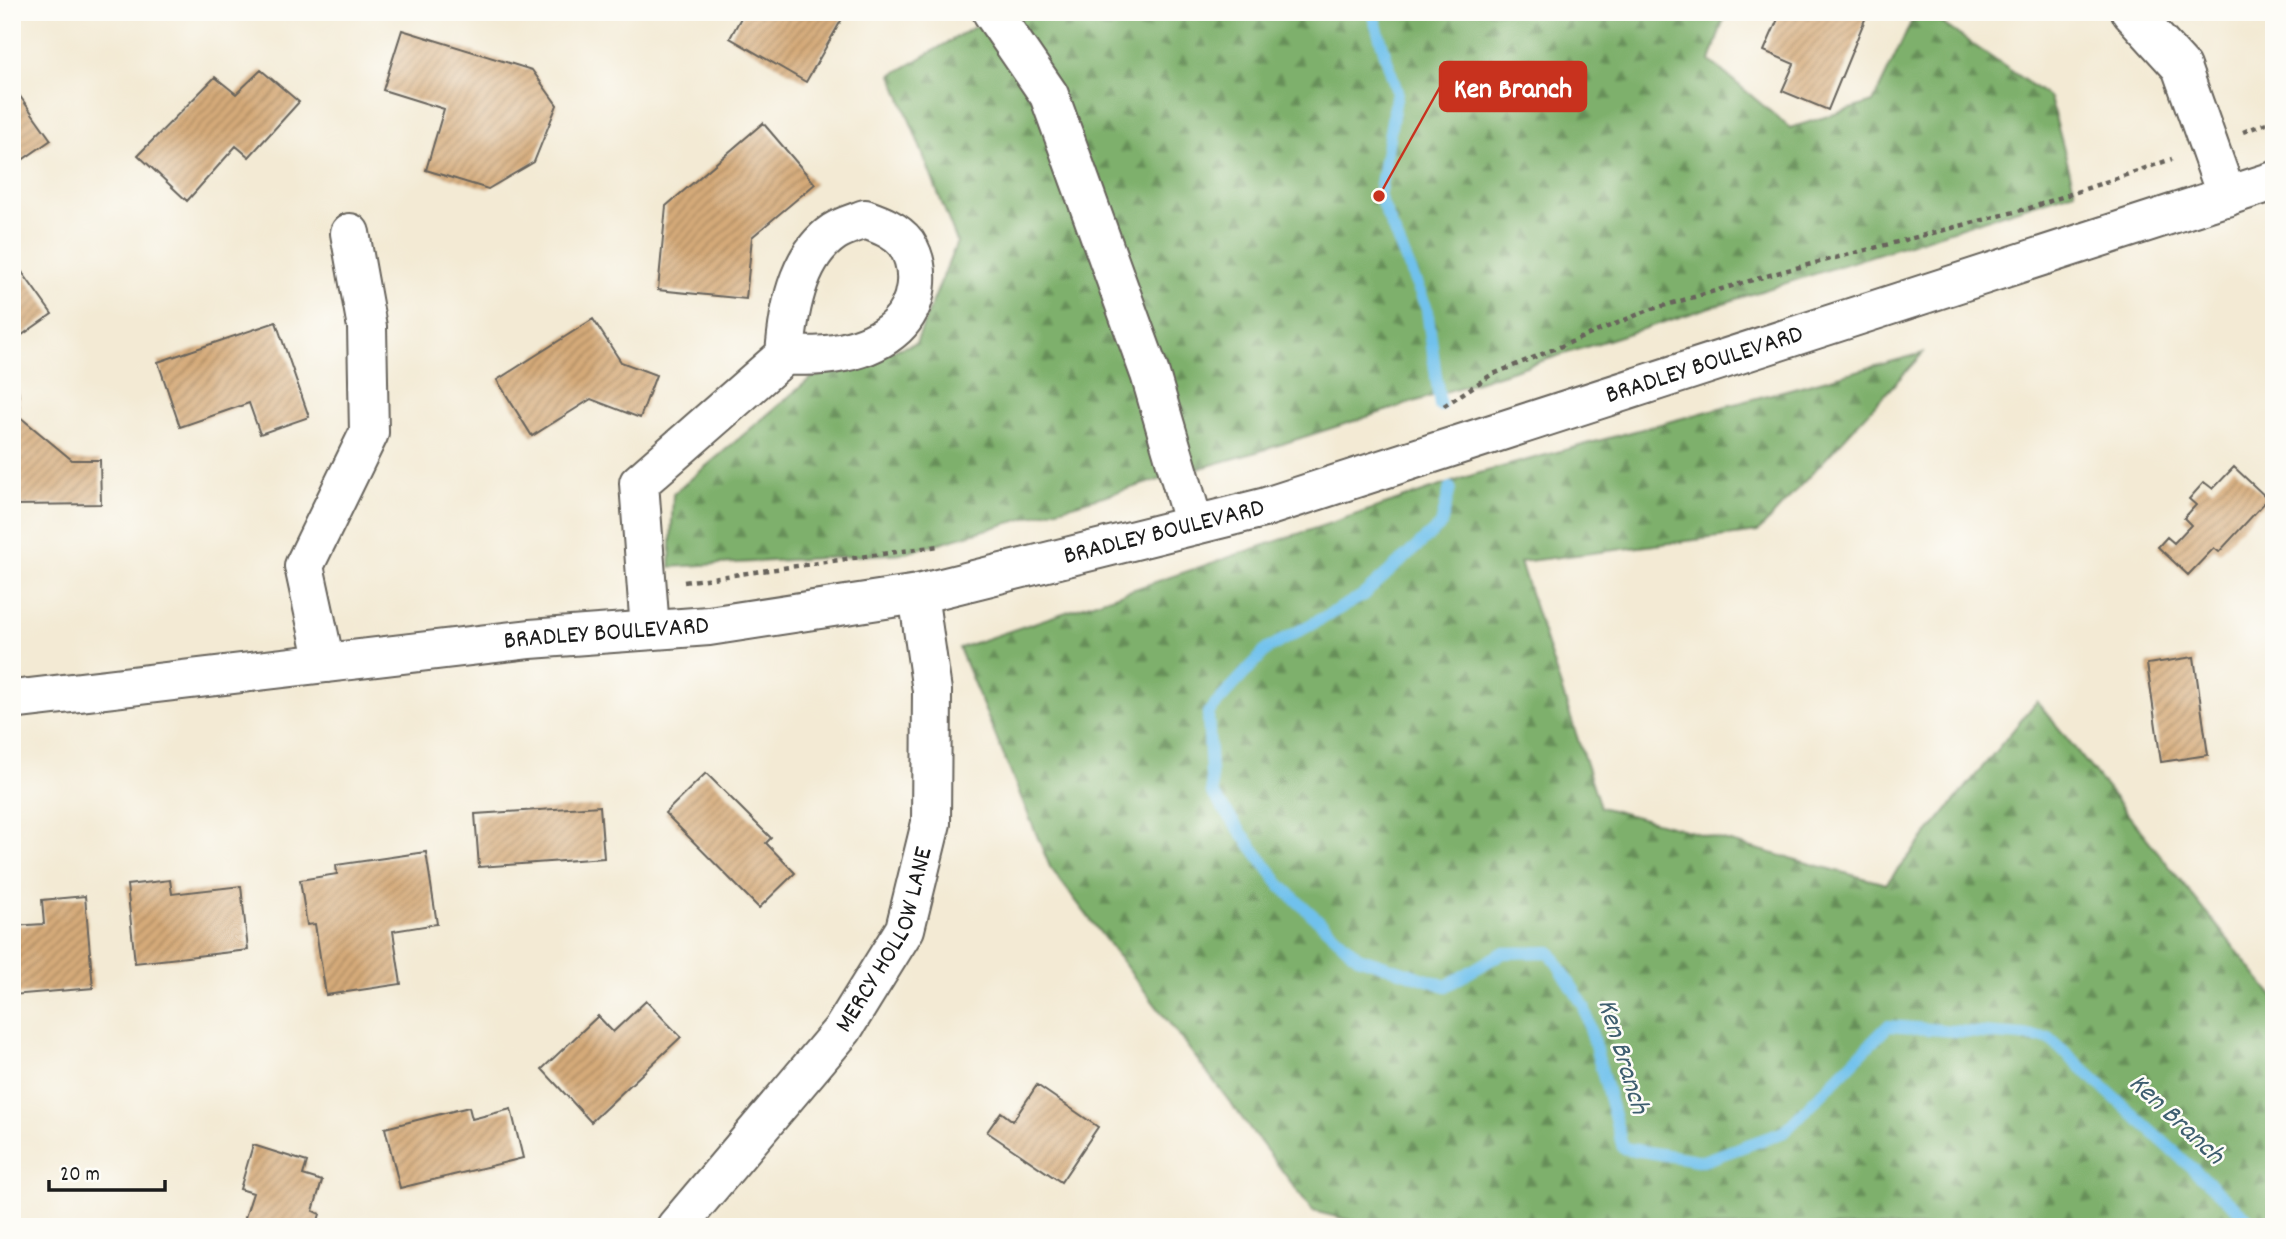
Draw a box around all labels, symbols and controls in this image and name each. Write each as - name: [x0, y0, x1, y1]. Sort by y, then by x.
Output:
- callout: Ken Branch: [1440, 62, 1586, 111]
- text: Ken Branch: [1454, 72, 1572, 112]
- street label: BRADLEY BOULEVARD: [1601, 316, 1808, 414]
- street label: BRADLEY BOULEVARD: [1060, 490, 1268, 576]
- street label: BRADLEY BOULEVARD: [502, 608, 710, 660]
- street label: MERCY HOLLOW LANE: [826, 843, 943, 1040]
- water label: Ken Branch: [1585, 995, 1658, 1121]
- water label: Ken Branch: [2118, 1066, 2233, 1177]
- scale bar: [49, 1148, 164, 1192]
- text: 20 m: [60, 1161, 100, 1191]

